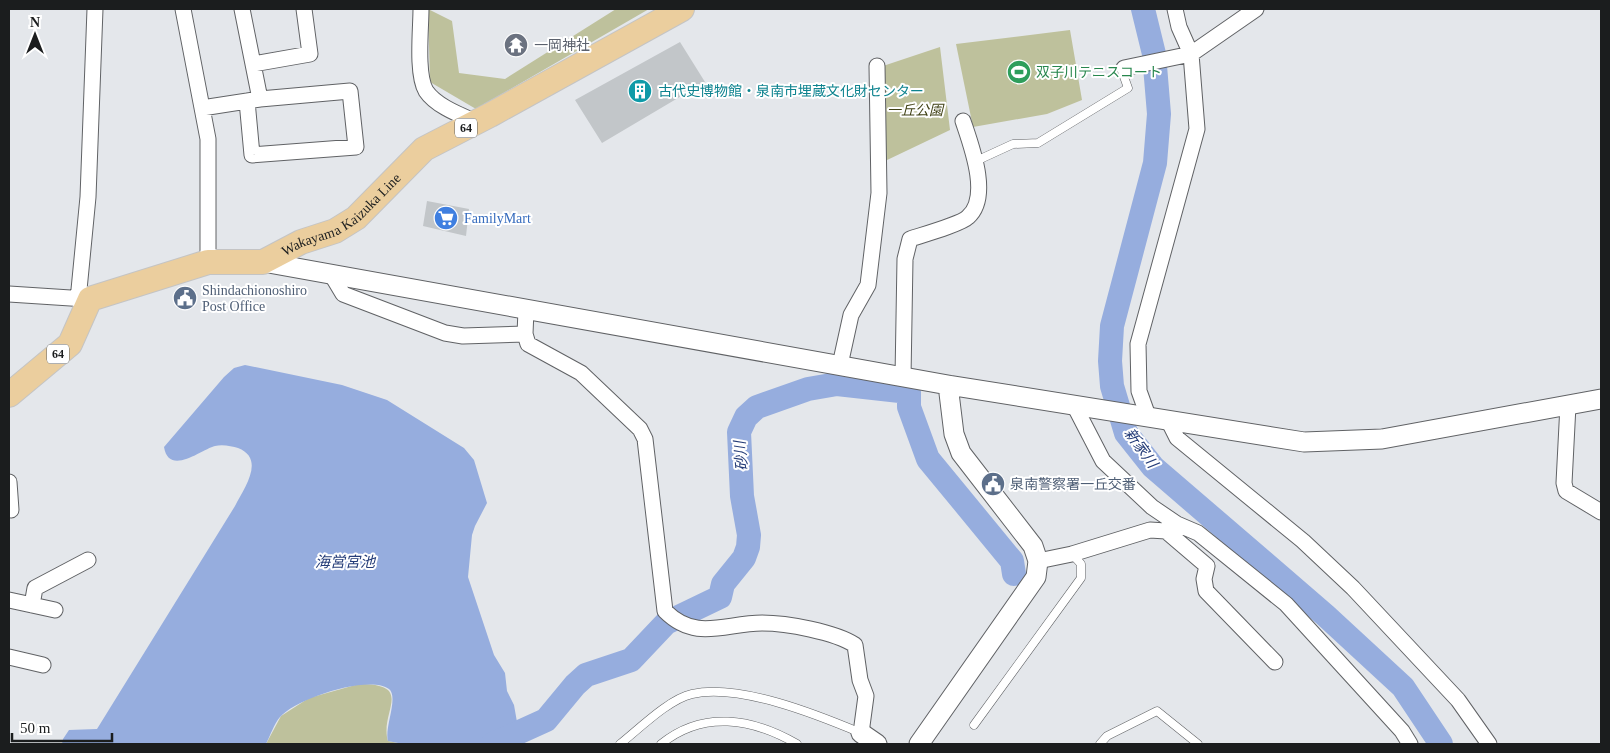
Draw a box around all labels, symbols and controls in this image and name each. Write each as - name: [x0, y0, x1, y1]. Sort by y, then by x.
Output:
- north arrow: [10, 10, 60, 60]
- text: N: [30, 15, 40, 30]
- temple icon: 一岡神社: [503, 32, 529, 58]
- place label: 一岡神社: [534, 38, 590, 53]
- sports icon: 双子川テニスコート: [1006, 59, 1032, 85]
- place label: 双子川テニスコート: [1036, 65, 1162, 80]
- building icon: 古代史博物館・泉南市埋蔵文化財センター: [627, 78, 653, 104]
- place label: 古代史博物館・泉南市埋蔵文化財センター: [658, 83, 924, 99]
- park label: 一丘公園: [887, 103, 945, 118]
- road number: 64: [455, 119, 477, 138]
- street label: Wakayama Kaizuka Line: [279, 170, 404, 259]
- supermarket icon: FamilyMart: [433, 205, 459, 231]
- place label: FamilyMart: [464, 211, 531, 226]
- place label: Shindachionoshiro Post Office: [202, 283, 307, 314]
- public building icon: Shindachionoshiro Post Office: [172, 285, 198, 311]
- road number: 64: [47, 344, 69, 364]
- water label: 新家川: [1121, 425, 1162, 473]
- water label: 砂川: [732, 438, 750, 472]
- public building icon: 泉南警察署一丘交番: [980, 471, 1006, 497]
- place label: 泉南警察署一丘交番: [1010, 476, 1136, 492]
- water label: 海営宮池: [315, 554, 377, 570]
- scale bar: [12, 710, 112, 742]
- text: 50 m: [20, 720, 51, 736]

